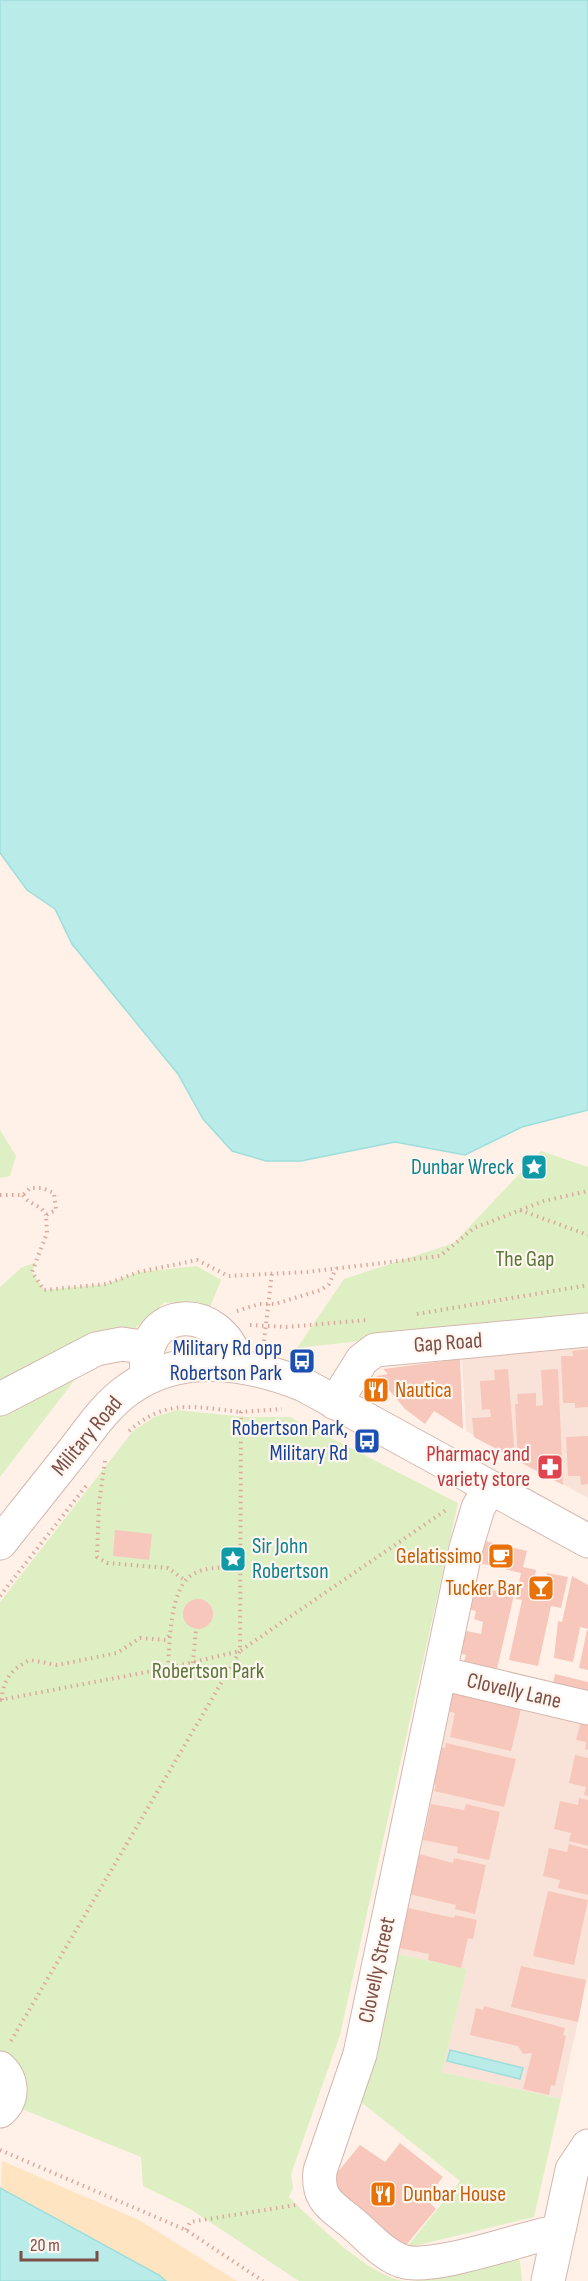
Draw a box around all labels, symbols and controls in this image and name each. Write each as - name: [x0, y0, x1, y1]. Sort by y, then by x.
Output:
- place icon: Dunbar Wreck: [519, 1152, 549, 1182]
- place label: Dunbar Wreck: [411, 1154, 515, 1181]
- park label: The Gap: [496, 1246, 554, 1273]
- street label: Gap Road: [413, 1327, 483, 1359]
- place label: Military Rd opp Robertson Park: [170, 1335, 283, 1387]
- bus stop icon: Military Rd opp Robertson Park: [287, 1346, 317, 1376]
- restaurant icon: Nautica: [361, 1375, 391, 1405]
- place label: Nautica: [395, 1377, 452, 1404]
- street label: Military Road: [46, 1391, 128, 1481]
- place label: Robertson Park, Military Rd: [232, 1415, 348, 1467]
- bus stop icon: Robertson Park, Military Rd: [352, 1426, 382, 1456]
- place label: Pharmacy and variety store: [426, 1441, 530, 1493]
- pharmacy icon: Pharmacy and variety store: [535, 1452, 565, 1482]
- place label: Sir John Robertson: [252, 1533, 329, 1585]
- cafe icon: Gelatissimo: [486, 1541, 516, 1571]
- place label: Gelatissimo: [396, 1543, 482, 1570]
- place icon: Sir John Robertson: [218, 1544, 248, 1574]
- bar icon: Tucker Bar: [526, 1573, 556, 1603]
- place label: Tucker Bar: [445, 1575, 522, 1602]
- park label: Robertson Park: [152, 1658, 265, 1685]
- street label: Clovelly Lane: [464, 1667, 564, 1715]
- street label: Clovelly Street: [353, 1914, 401, 2025]
- restaurant icon: Dunbar House: [368, 2179, 398, 2209]
- place label: Dunbar House: [403, 2181, 506, 2208]
- scale bar: [21, 2224, 98, 2262]
- text: 20 m: [30, 2235, 60, 2256]

